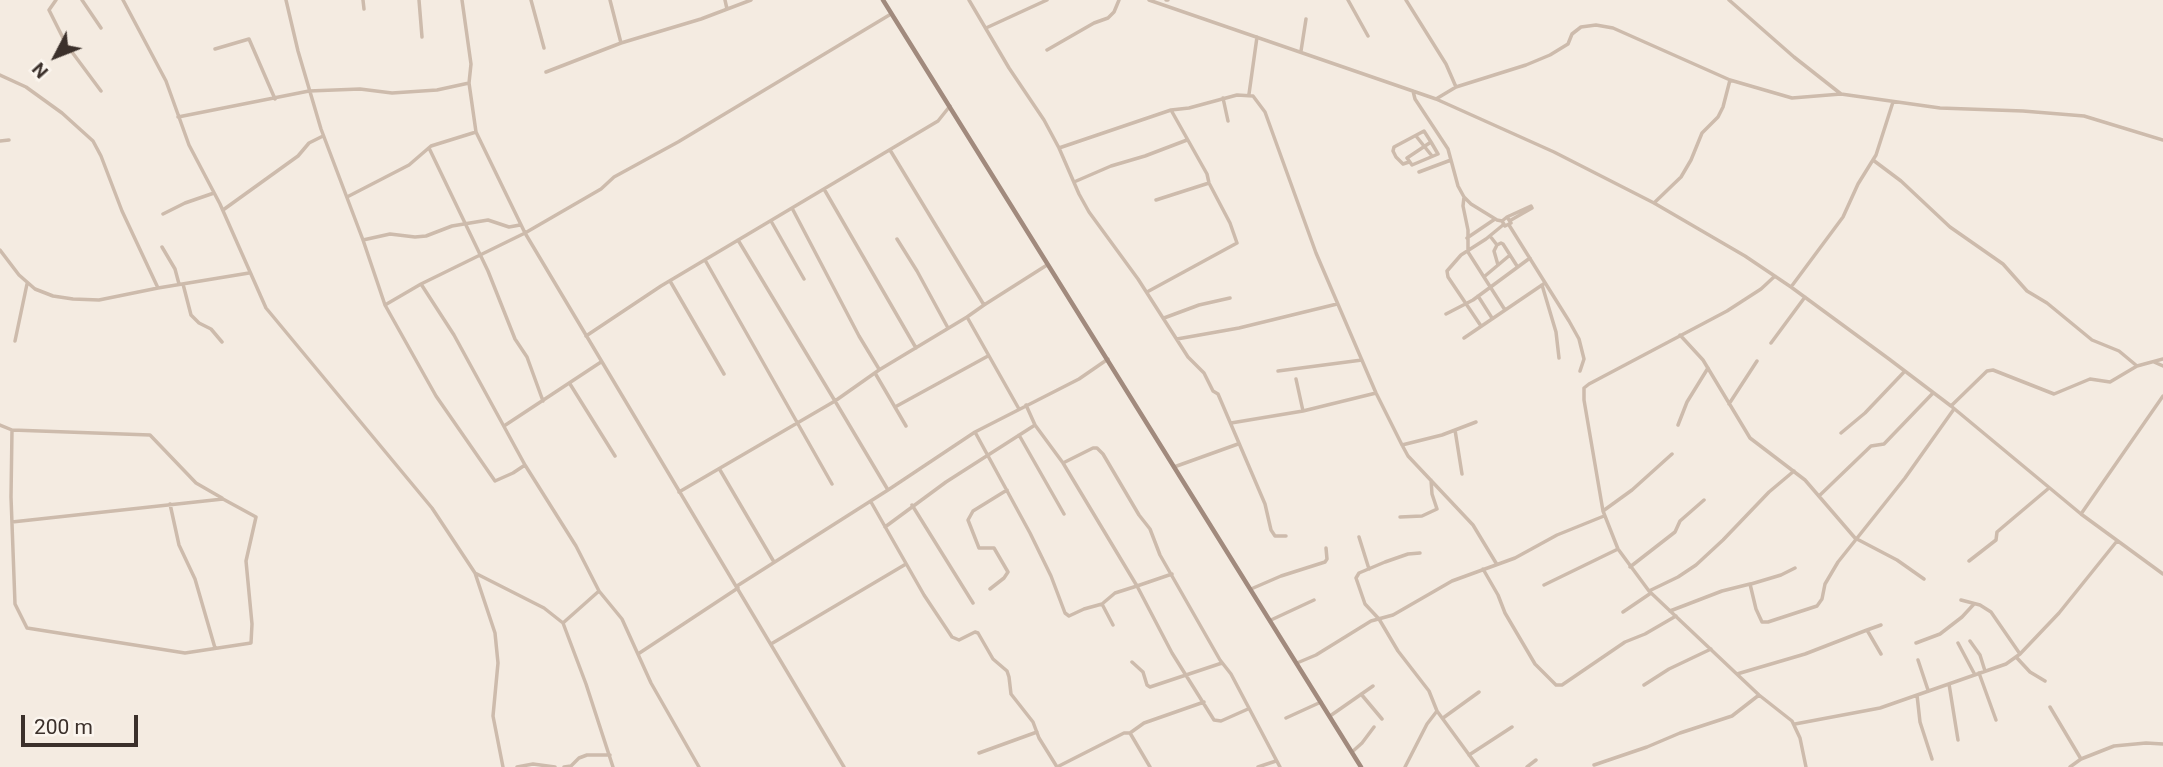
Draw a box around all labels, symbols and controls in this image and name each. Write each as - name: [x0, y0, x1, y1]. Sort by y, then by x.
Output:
- north arrow: [21, 21, 91, 91]
- text: N: [27, 58, 53, 83]
- scale bar: [24, 700, 142, 744]
- text: 200 m: [34, 715, 93, 739]

